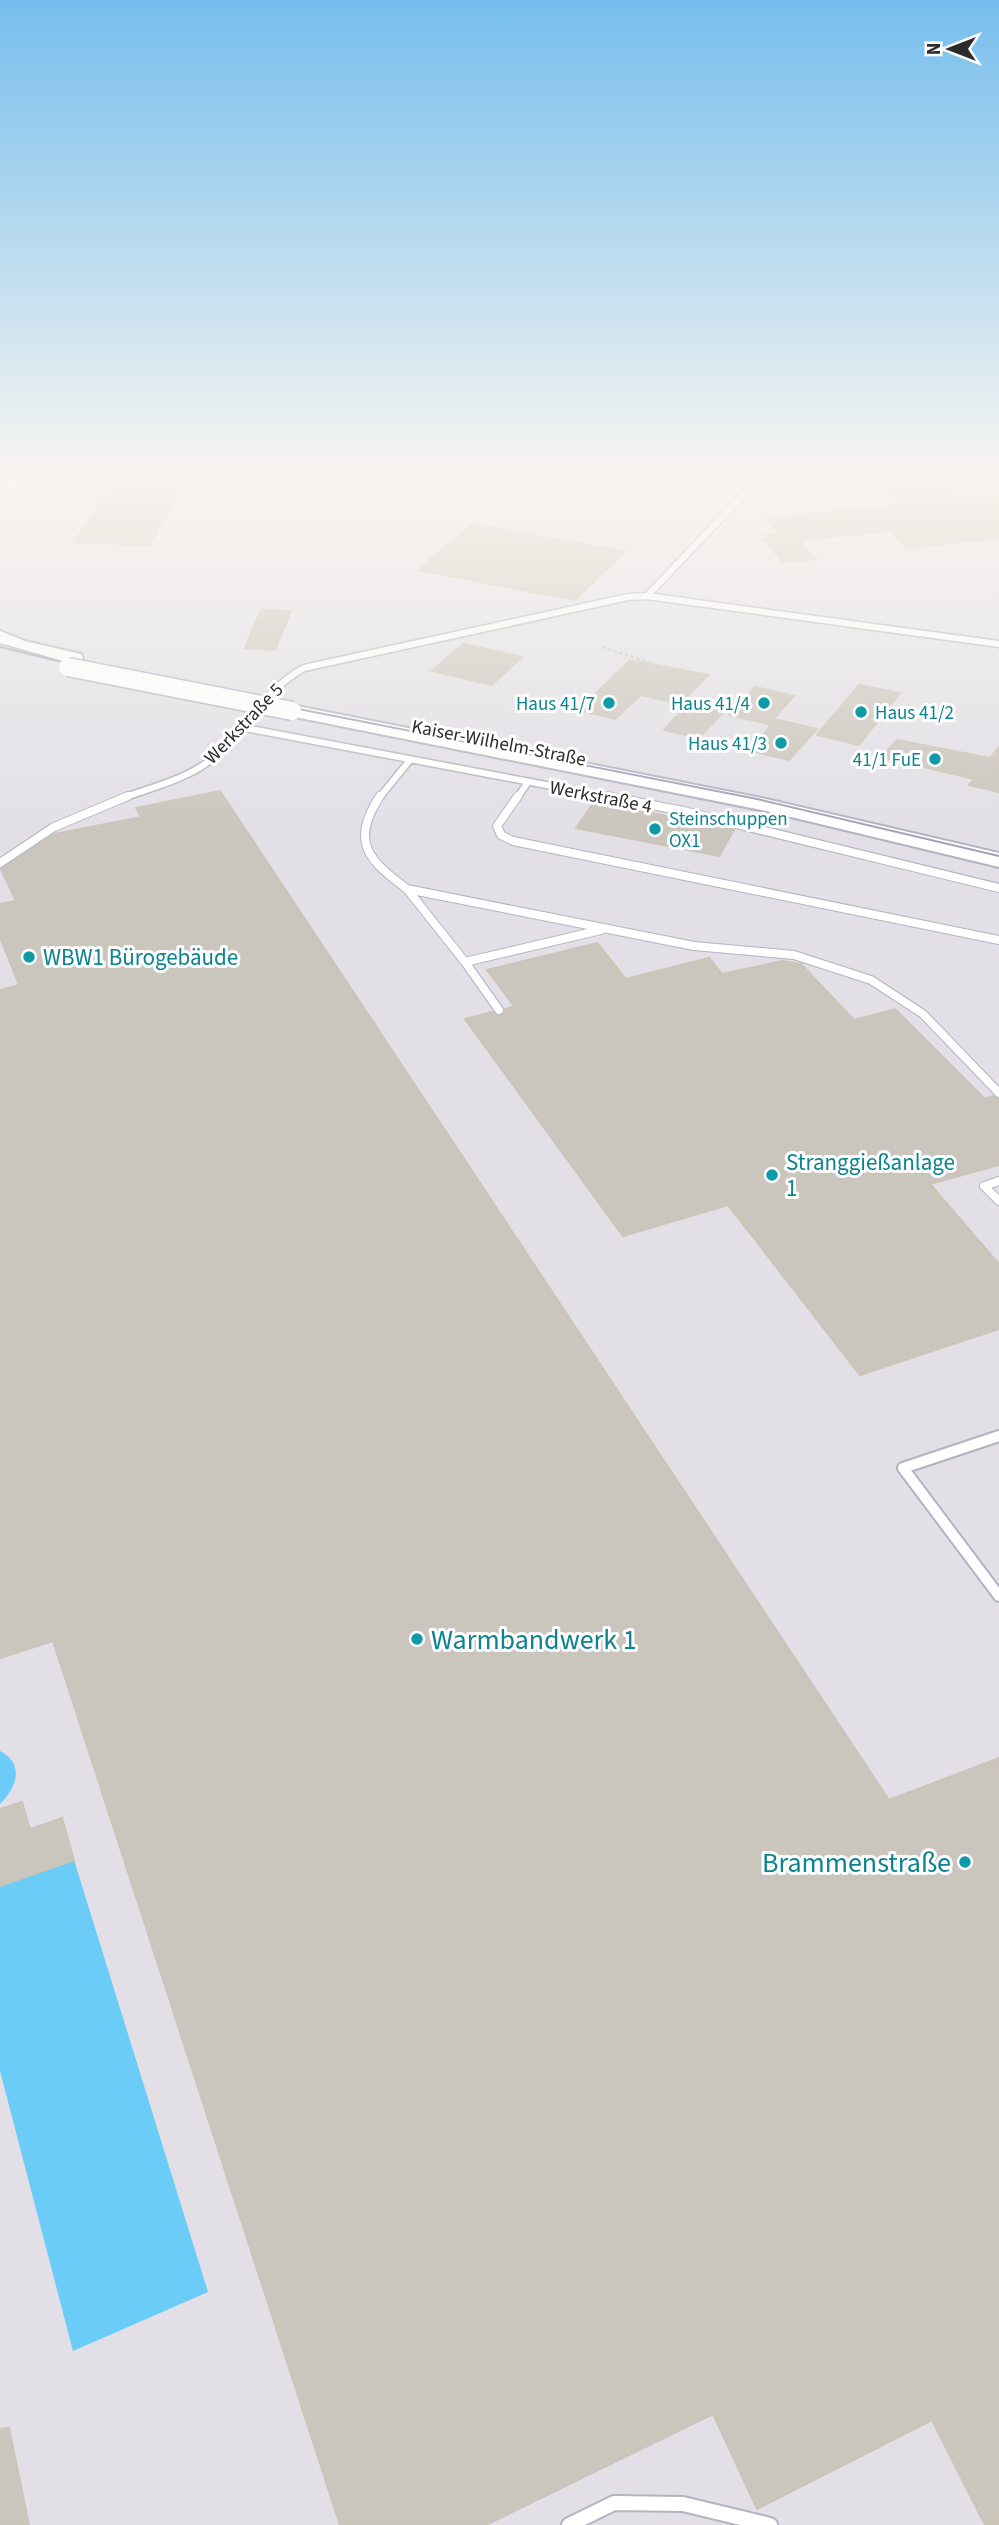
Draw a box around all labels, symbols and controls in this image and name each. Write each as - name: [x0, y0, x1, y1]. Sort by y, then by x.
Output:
- north arrow: [915, 14, 985, 84]
- text: N: [921, 43, 948, 55]
- street label: Werkstraße 5: [198, 677, 290, 771]
- place label: Haus 41/7: [516, 691, 595, 718]
- place label: Haus 41/4: [671, 691, 750, 718]
- marker: Haus 41/7: [601, 695, 617, 711]
- marker: Haus 41/4: [756, 695, 772, 711]
- place label: Haus 41/2: [875, 700, 954, 727]
- marker: Haus 41/2: [853, 704, 869, 720]
- street label: Kaiser-Wilhelm-Straße: [409, 713, 588, 774]
- place label: Haus 41/3: [688, 731, 767, 758]
- marker: Haus 41/3: [773, 735, 789, 751]
- place label: 41/1 FuE: [853, 747, 921, 774]
- marker: 41/1 FuE: [927, 751, 943, 767]
- street label: Werkstraße 4: [547, 774, 654, 821]
- place label: Steinschuppen OX1: [669, 806, 788, 855]
- marker: Steinschuppen OX1: [647, 821, 663, 837]
- place label: WBW1 Bürogebäude: [43, 941, 238, 974]
- marker: WBW1 Bürogebäude: [21, 949, 37, 965]
- place label: Stranggießanlage 1: [786, 1146, 955, 1205]
- marker: Stranggießanlage 1: [764, 1167, 780, 1183]
- place label: Warmbandwerk 1: [431, 1620, 637, 1660]
- marker: Warmbandwerk 1: [409, 1631, 425, 1647]
- place label: Brammenstraße: [762, 1843, 951, 1883]
- marker: Brammenstraße: [957, 1854, 973, 1870]

